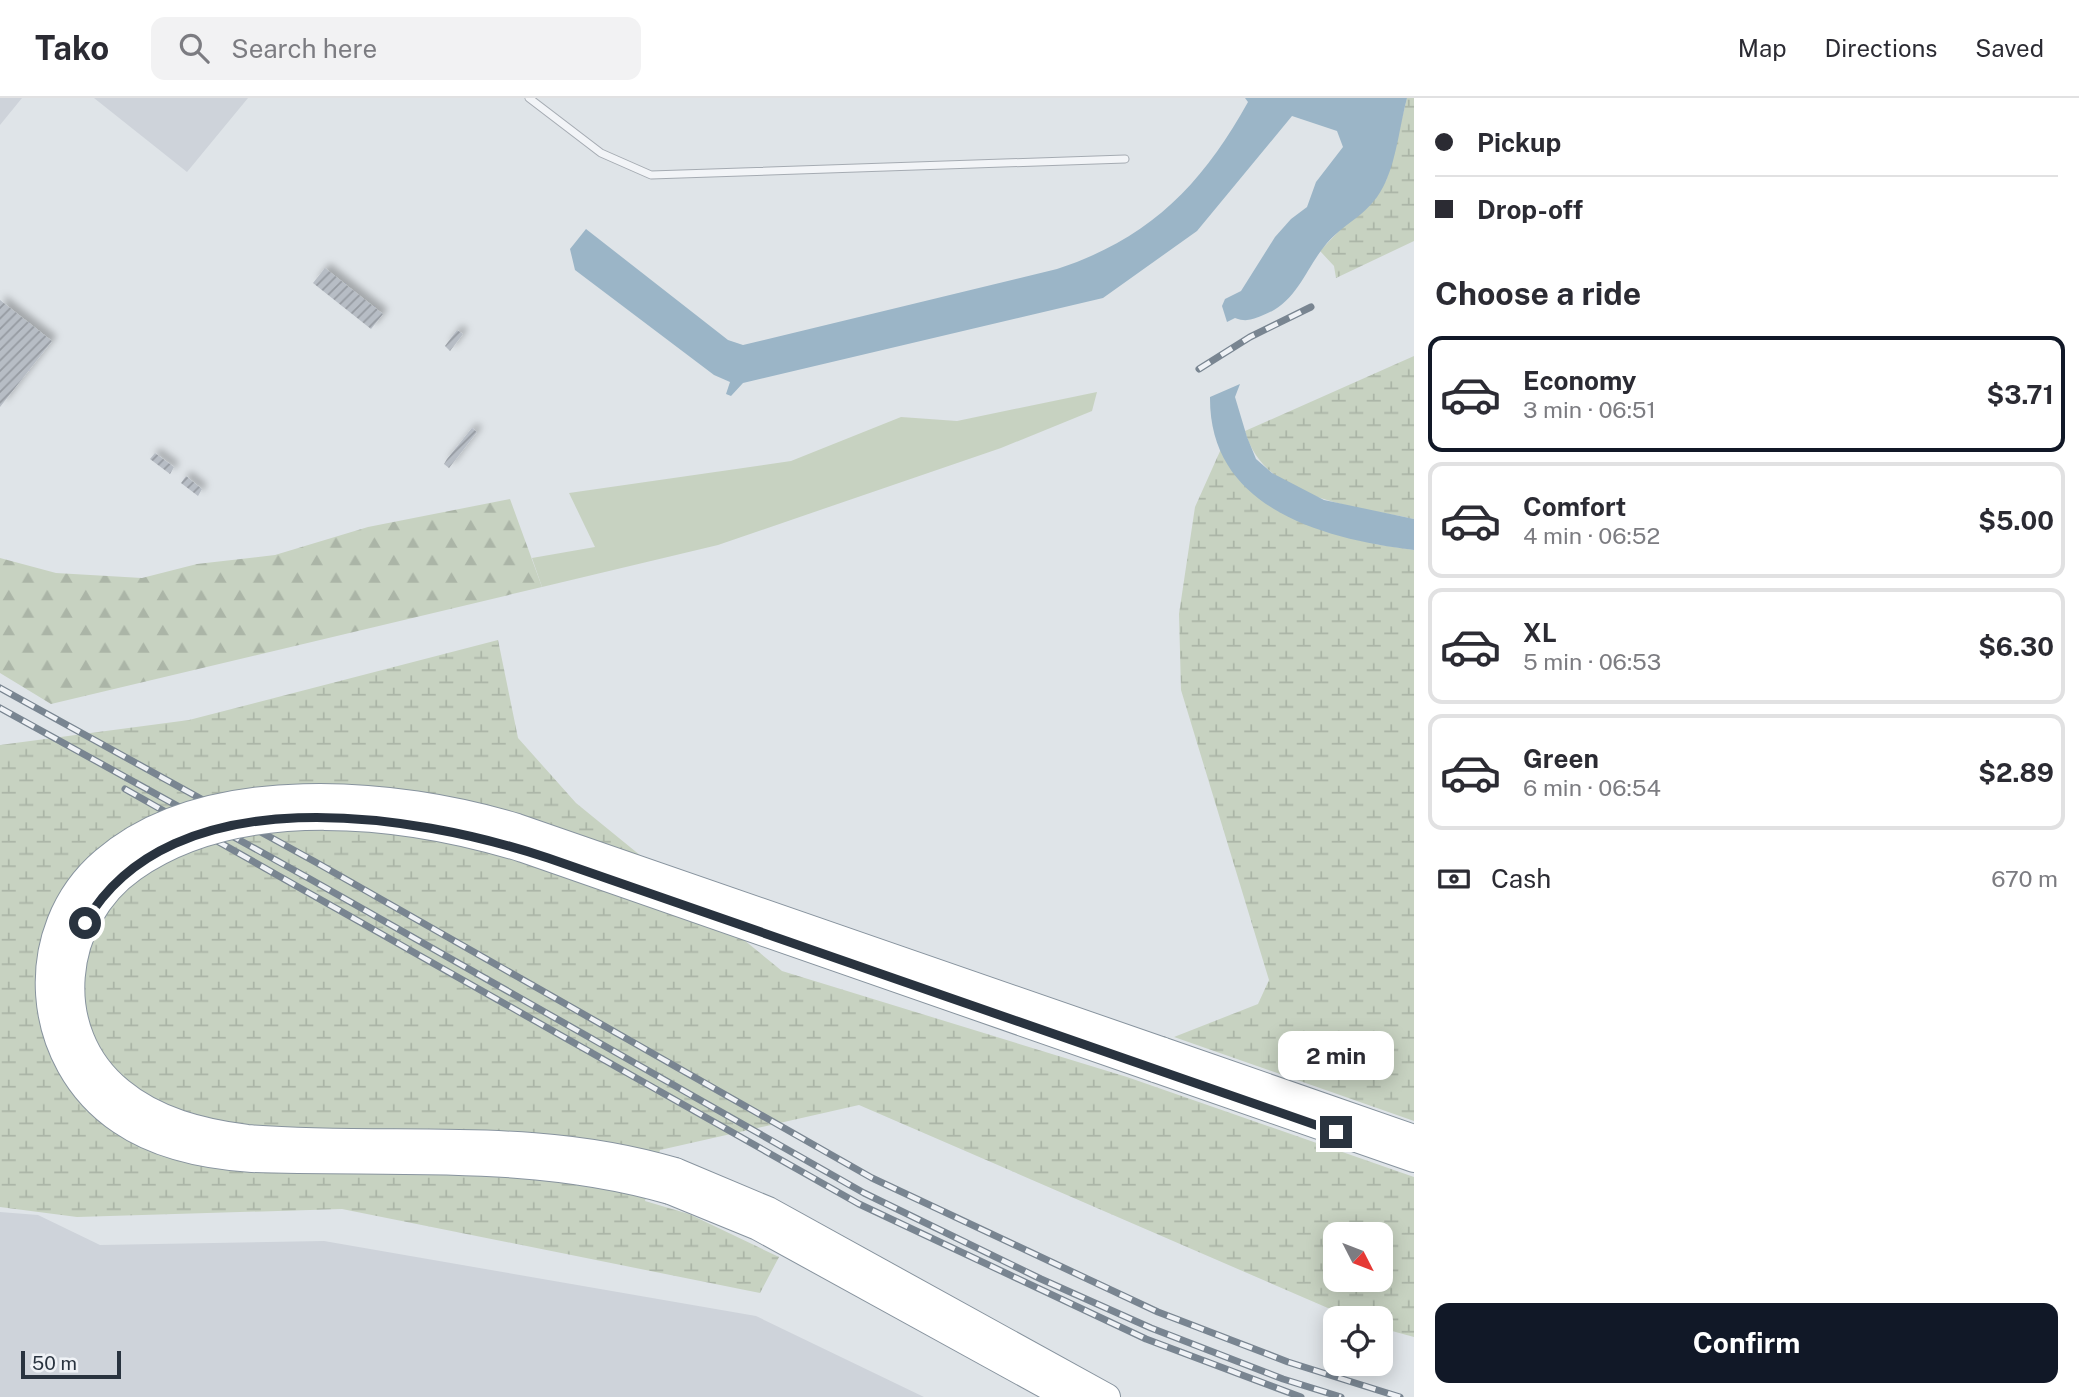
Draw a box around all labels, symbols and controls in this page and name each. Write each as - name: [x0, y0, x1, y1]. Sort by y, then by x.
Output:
- search box: [151, 17, 641, 80]
- text: Tako: [35, 29, 109, 67]
- icon: search: [175, 29, 213, 67]
- text: Search here: [231, 33, 377, 64]
- text: Map: [1738, 34, 1787, 62]
- text: Directions: [1825, 34, 1937, 62]
- text: Saved: [1975, 34, 2044, 62]
- text: Pickup: [1477, 127, 1561, 158]
- text: Drop-off: [1477, 194, 1583, 225]
- text: Choose a ride: [1435, 275, 1641, 312]
- icon: car: [1439, 363, 1502, 426]
- text: Economy: [1523, 365, 1636, 396]
- text: $3.71: [1986, 379, 2054, 410]
- text: 3 min · 06:51: [1523, 396, 1656, 423]
- icon: car: [1439, 489, 1502, 552]
- text: Comfort: [1523, 491, 1626, 522]
- text: $5.00: [1978, 505, 2054, 536]
- text: 4 min · 06:52: [1523, 522, 1660, 549]
- icon: car: [1439, 615, 1502, 678]
- text: XL: [1523, 617, 1557, 648]
- text: $6.30: [1978, 631, 2054, 662]
- text: 5 min · 06:53: [1523, 648, 1661, 675]
- icon: car: [1439, 741, 1502, 804]
- text: Green: [1523, 743, 1599, 774]
- text: $2.89: [1978, 757, 2054, 788]
- text: 6 min · 06:54: [1523, 774, 1661, 801]
- icon: cash: [1435, 860, 1473, 898]
- text: Cash: [1491, 863, 1551, 894]
- text: 670 m: [1991, 865, 2058, 892]
- route start: [69, 907, 101, 939]
- callout: 2 min: [1278, 1030, 1394, 1080]
- text: 2 min: [1306, 1042, 1366, 1069]
- route end: [1320, 1116, 1352, 1148]
- north arrow: [1323, 1222, 1393, 1292]
- map controls: [1323, 1222, 1393, 1376]
- button: Confirm: [1435, 1303, 2058, 1383]
- button: locate: [1323, 1306, 1393, 1376]
- scale bar: [21, 1348, 121, 1380]
- text: 50 m: [32, 1352, 77, 1374]

